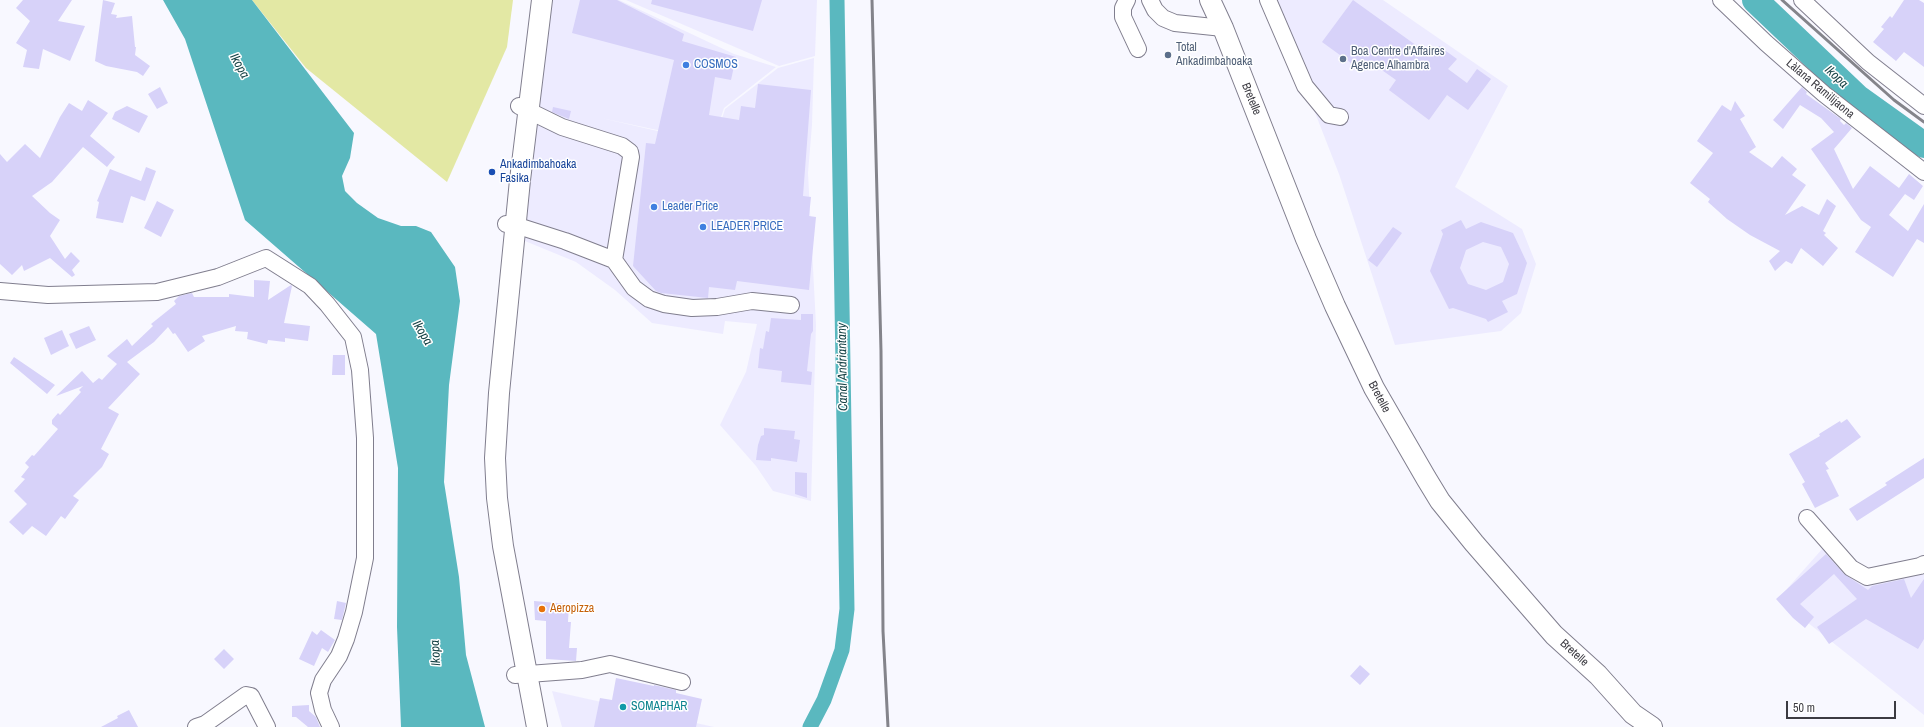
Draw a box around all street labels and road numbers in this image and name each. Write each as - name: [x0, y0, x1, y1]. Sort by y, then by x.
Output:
- street label: Làlana Ramilijaona: [1783, 56, 1857, 122]
- street label: Bretelle: [1238, 81, 1264, 117]
- street label: Bretelle: [1365, 379, 1393, 415]
- street label: Bretelle: [1557, 636, 1591, 670]

